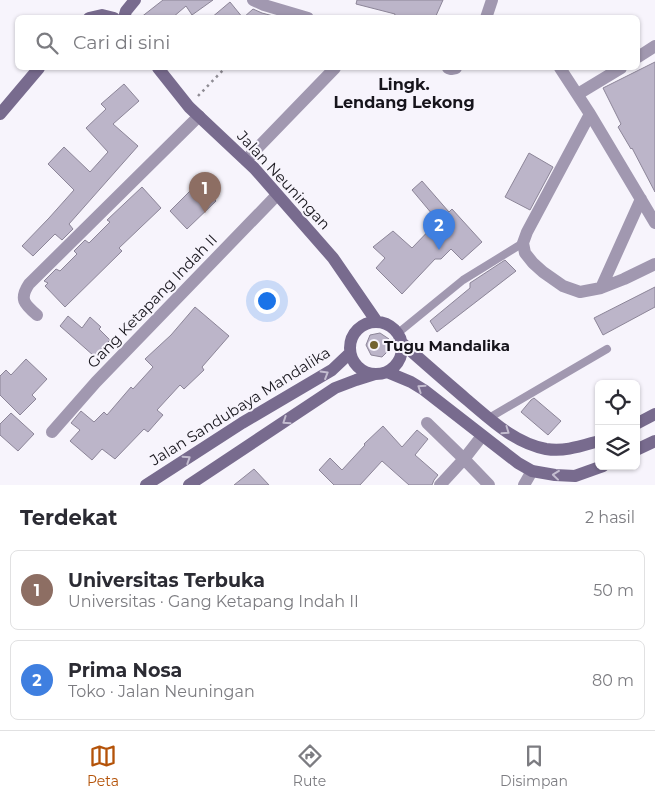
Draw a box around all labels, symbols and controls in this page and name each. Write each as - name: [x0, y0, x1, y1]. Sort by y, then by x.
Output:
- search box: [15, 15, 640, 70]
- icon: search: [33, 29, 61, 57]
- text: Cari di sini: [73, 31, 170, 54]
- district label: Lingk. Lendang Lekong: [333, 75, 475, 112]
- street label: Jalan Neuningan: [233, 126, 335, 233]
- pin: 1: [189, 172, 221, 213]
- pin: 2: [423, 209, 455, 250]
- street label: Gang Ketapang Indah II: [83, 230, 221, 372]
- your location: [254, 288, 280, 314]
- place label: Tugu Mandalika: [384, 336, 510, 355]
- marker: Tugu Mandalika: [368, 339, 380, 351]
- street label: Jalan Sandubaya Mandalika: [145, 343, 334, 470]
- one-way arrow: [319, 370, 328, 380]
- map controls: [595, 380, 640, 470]
- button: locate: [595, 380, 640, 425]
- one-way arrow: [417, 385, 426, 395]
- one-way arrow: [283, 415, 292, 424]
- one-way arrow: [501, 425, 510, 434]
- button: layers: [595, 425, 640, 470]
- one-way arrow: [181, 455, 190, 465]
- one-way arrow: [551, 470, 559, 481]
- text: Terdekat: [20, 505, 117, 530]
- text: 2 hasil: [585, 508, 635, 527]
- text: Universitas Terbuka: [68, 569, 265, 592]
- text: 1: [34, 581, 40, 600]
- text: 50 m: [593, 581, 634, 600]
- text: Universitas · Gang Ketapang Indah II: [68, 592, 359, 611]
- text: Prima Nosa: [68, 659, 182, 682]
- text: 2: [32, 671, 42, 690]
- text: 80 m: [592, 671, 634, 690]
- text: Toko · Jalan Neuningan: [68, 682, 255, 701]
- tab: Peta: [87, 742, 119, 790]
- tab: Rute: [293, 742, 326, 790]
- tab: Disimpan: [500, 742, 568, 790]

